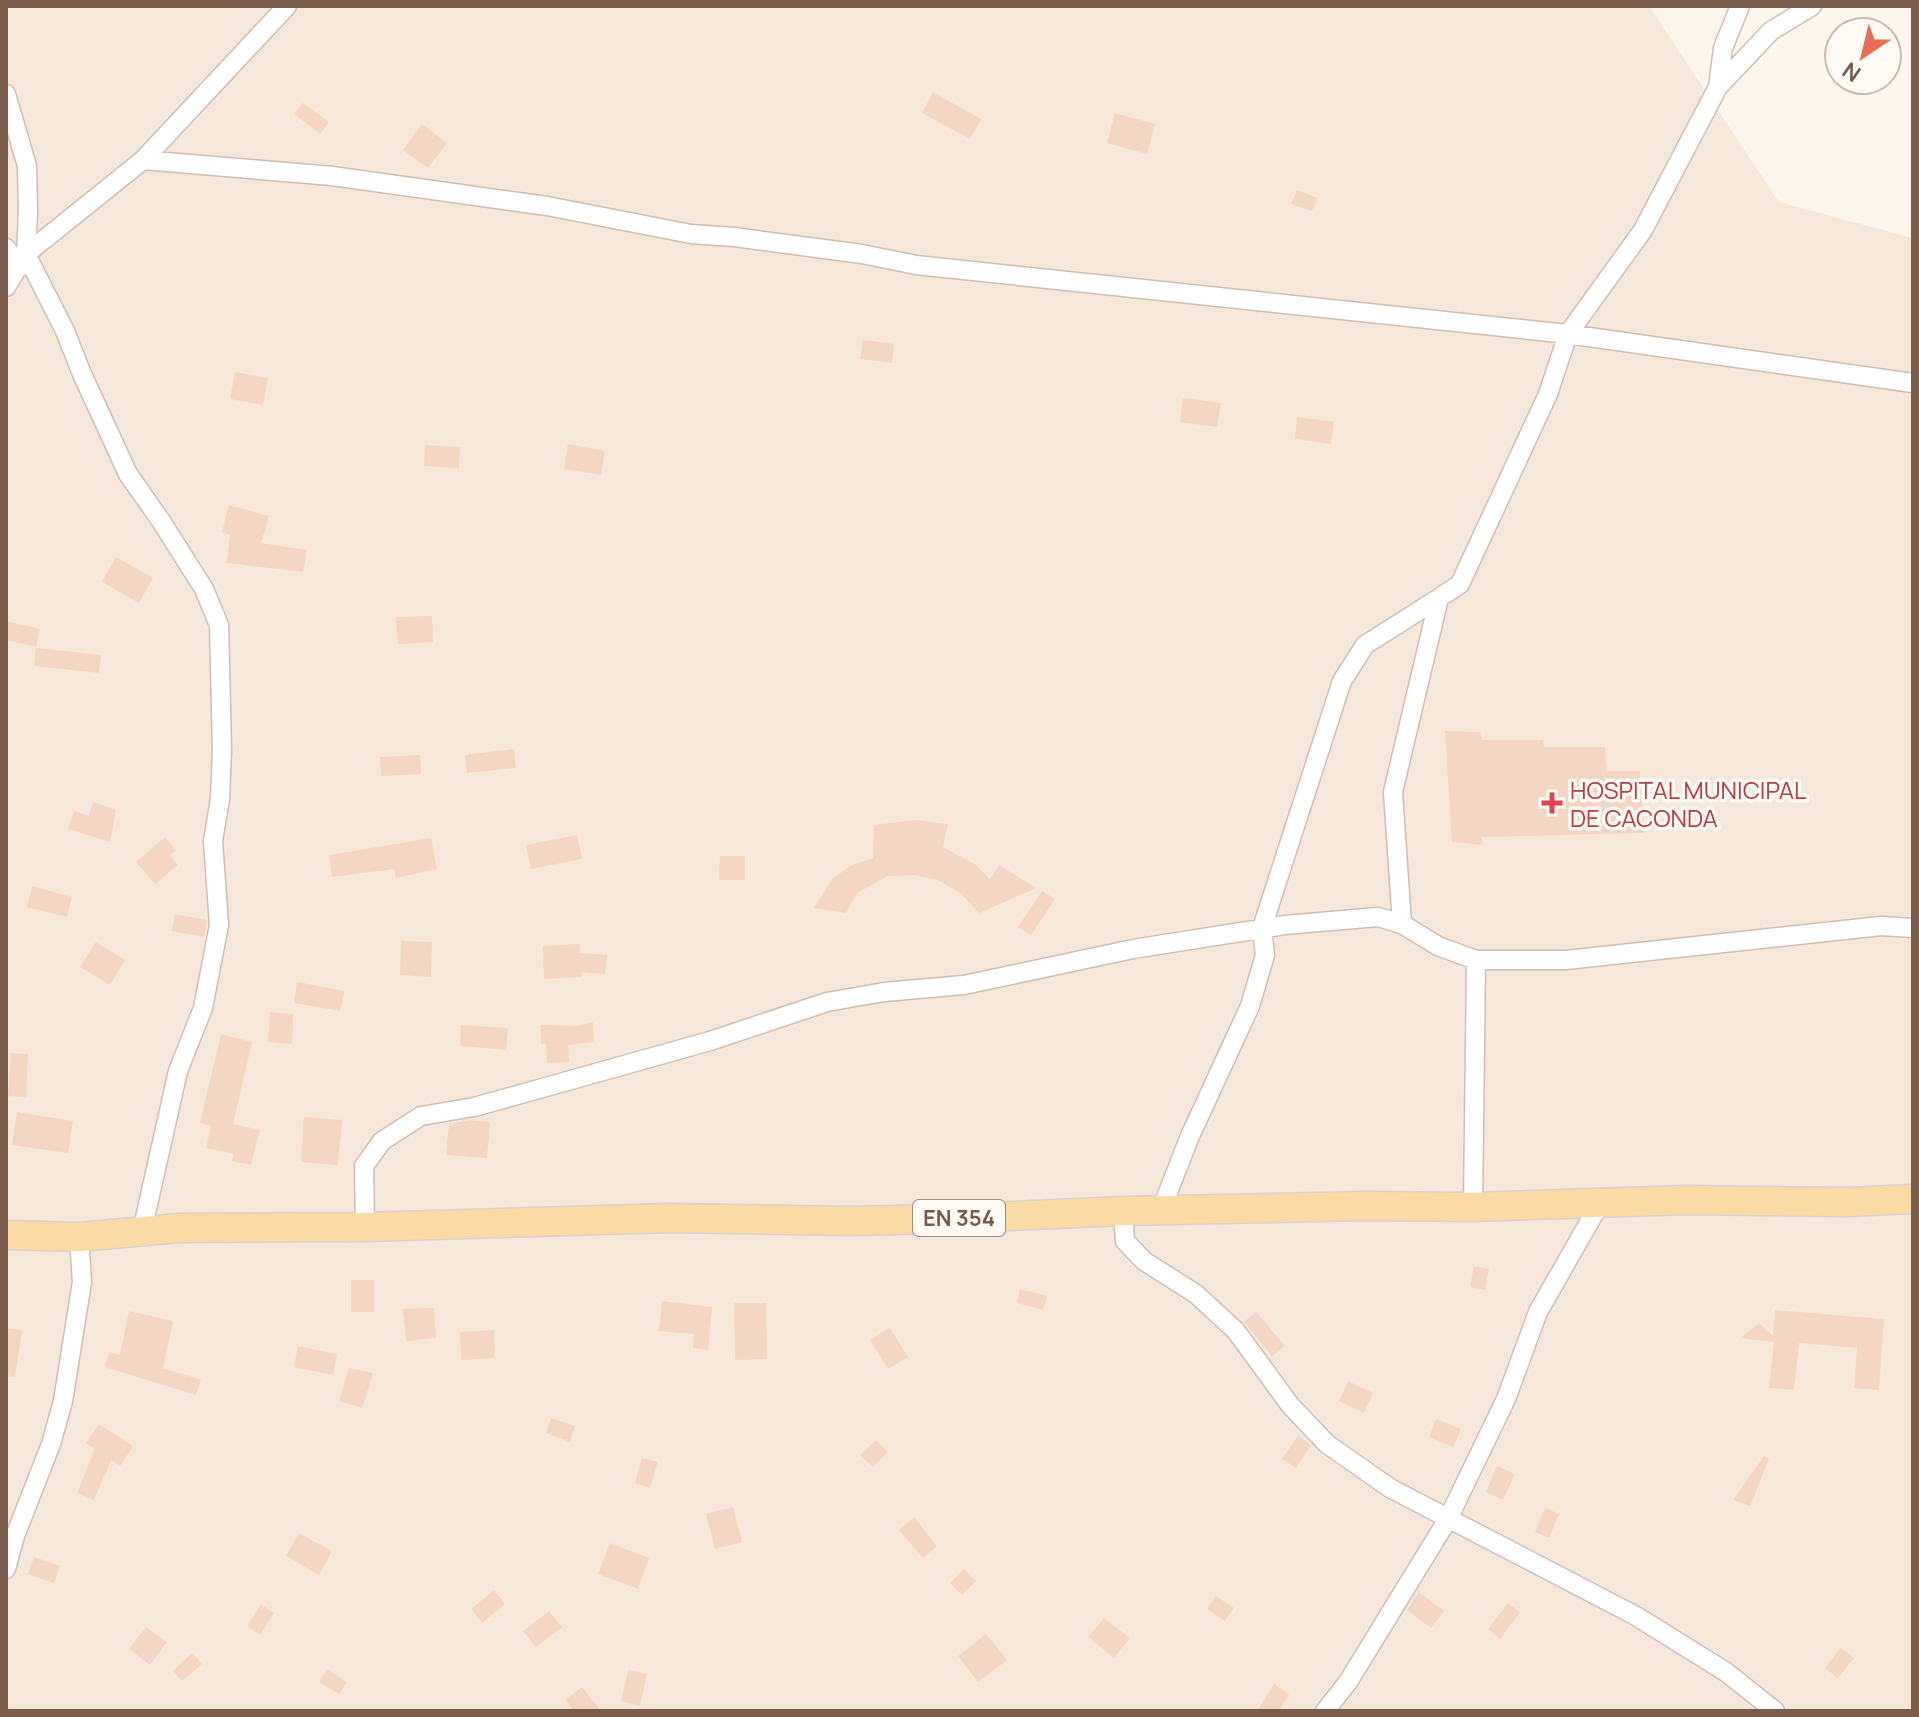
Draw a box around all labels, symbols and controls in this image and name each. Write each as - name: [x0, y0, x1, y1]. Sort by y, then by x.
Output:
- north arrow: [1823, 16, 1903, 96]
- text: N: [1836, 56, 1867, 89]
- place label: HOSPITAL MUNICIPAL DE CACONDA: [1570, 773, 1806, 834]
- marker: HOSPITAL MUNICIPAL DE CACONDA: [1541, 792, 1563, 814]
- road number: EN 354: [913, 1200, 1005, 1236]

